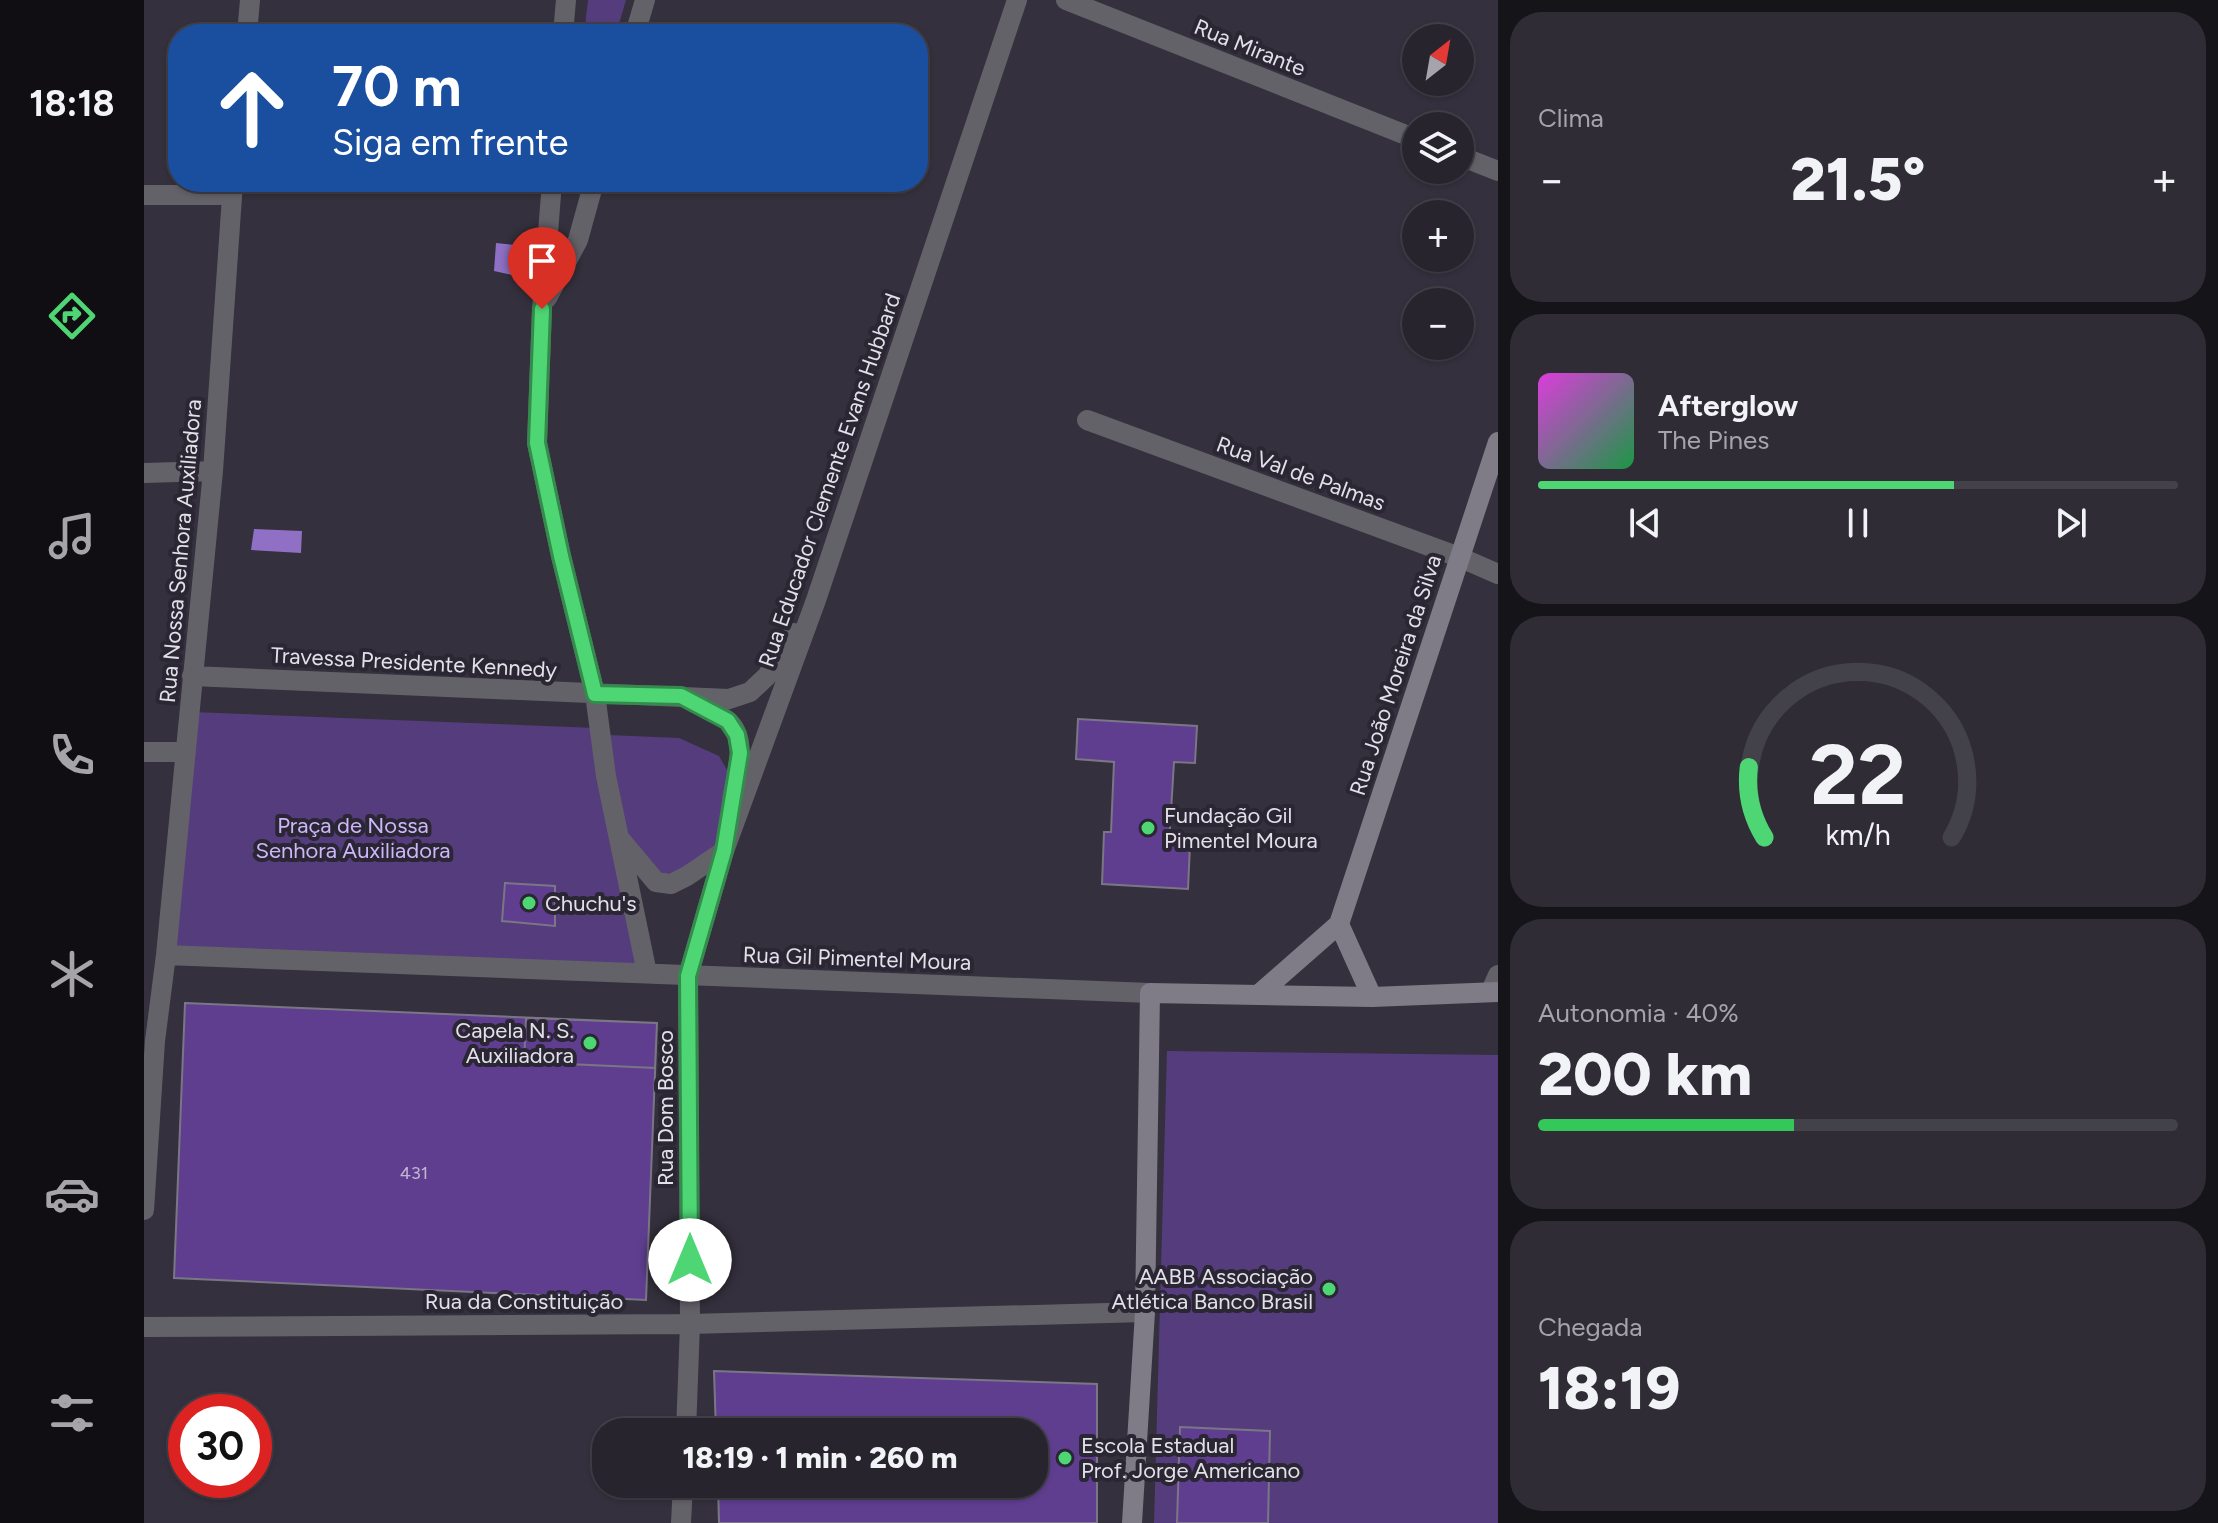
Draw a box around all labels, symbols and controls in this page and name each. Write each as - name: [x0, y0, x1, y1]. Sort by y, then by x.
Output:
- street label: Rua Mirante: [1190, 13, 1309, 82]
- north arrow: [1402, 24, 1474, 96]
- map controls: [1402, 24, 1474, 360]
- text: 70 m: [332, 53, 462, 120]
- icon: ahead: [200, 56, 304, 160]
- text: 18:18: [29, 82, 115, 125]
- text: Clima: [1538, 102, 1604, 134]
- button: layers: [1402, 112, 1474, 184]
- text: Siga em frente: [332, 121, 568, 164]
- text: 21.5°: [1791, 143, 1925, 215]
- text: −: [1538, 153, 1565, 206]
- text: +: [2151, 153, 2178, 206]
- button: +: [1402, 200, 1474, 272]
- pin: [508, 227, 576, 309]
- icon: arrive: [520, 239, 564, 283]
- icon: directions: [44, 288, 100, 344]
- button: −: [1402, 288, 1474, 360]
- street label: Rua Educador Clemente Evans Hubbard: [753, 290, 906, 671]
- text: Afterglow: [1658, 387, 1798, 424]
- street label: Rua Nossa Senhora Auxiliadora: [154, 398, 207, 704]
- text: The Pines: [1658, 424, 1769, 456]
- street label: Rua Val de Palmas: [1213, 430, 1389, 517]
- icon: previous: [1623, 501, 1667, 545]
- icon: pause: [1836, 501, 1880, 545]
- icon: next: [2049, 501, 2093, 545]
- icon: music: [44, 508, 100, 564]
- street label: Rua João Moreira da Silva: [1344, 551, 1447, 799]
- street label: Travessa Presidente Kennedy: [270, 642, 558, 684]
- text: 22: [1810, 724, 1906, 824]
- icon: phone: [44, 727, 100, 783]
- place label: Fundação Gil Pimentel Moura: [1164, 802, 1318, 854]
- park label: Praça de Nossa Senhora Auxiliadora: [255, 812, 451, 864]
- text: km/h: [1825, 818, 1891, 852]
- marker: Fundação Gil Pimentel Moura: [1139, 819, 1157, 837]
- place label: Chuchu's: [545, 890, 637, 917]
- marker: Chuchu's: [520, 894, 538, 912]
- street label: Rua Gil Pimentel Moura: [742, 941, 972, 976]
- icon: climate: [44, 946, 100, 1002]
- text: Autonomia · 40%: [1538, 997, 1739, 1029]
- place label: Capela N. S. Auxiliadora: [455, 1017, 574, 1069]
- street label: Rua Dom Bosco: [652, 1030, 679, 1186]
- marker: Capela N. S. Auxiliadora: [581, 1034, 599, 1052]
- text: 200 km: [1538, 1038, 1752, 1110]
- house number: 431: [400, 1162, 428, 1184]
- icon: car: [44, 1166, 100, 1222]
- position arrow: [648, 1218, 732, 1302]
- place label: AABB Associação Atlética Banco Brasil: [1112, 1263, 1313, 1315]
- marker: AABB Associação Atlética Banco Brasil: [1320, 1280, 1338, 1298]
- street label: Rua da Constituição: [425, 1288, 623, 1315]
- text: Chegada: [1538, 1311, 1642, 1343]
- text: 18:19: [1538, 1352, 1680, 1424]
- icon: filters: [44, 1385, 100, 1441]
- speed limit sign: 30: [168, 1394, 272, 1498]
- place label: Escola Estadual Prof. Jorge Americano: [1081, 1432, 1300, 1484]
- text: 18:19 · 1 min · 260 m: [683, 1439, 957, 1476]
- marker: Escola Estadual Prof. Jorge Americano: [1056, 1449, 1074, 1467]

